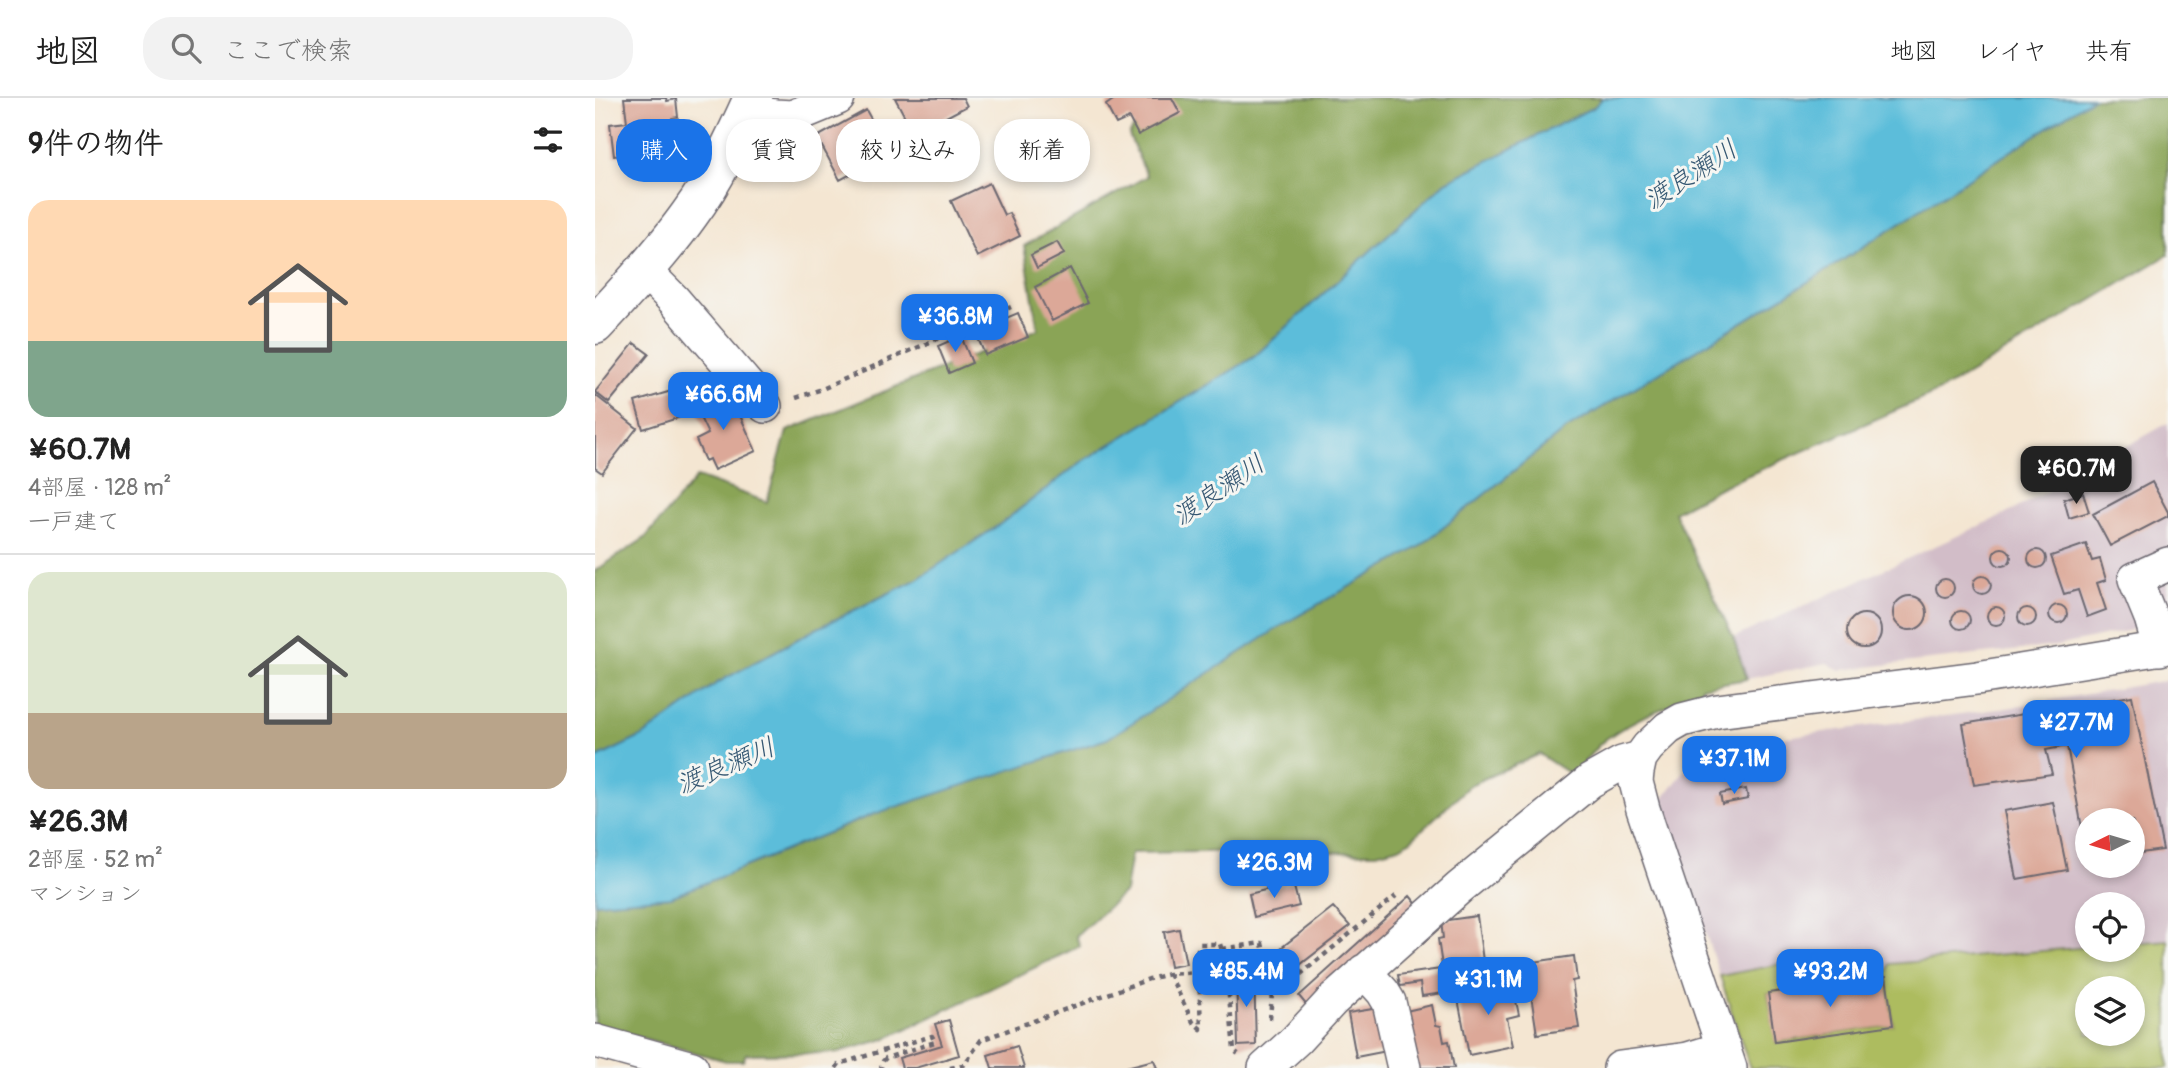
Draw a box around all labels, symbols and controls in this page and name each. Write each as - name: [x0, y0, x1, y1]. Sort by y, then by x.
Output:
- search box: [143, 17, 633, 80]
- icon: search: [167, 29, 205, 67]
- text: 地図: [35, 31, 101, 72]
- text: ここで検索: [223, 35, 353, 67]
- text: 地図: [1890, 37, 1938, 66]
- text: レイヤ: [1976, 37, 2047, 66]
- text: 共有: [2085, 37, 2133, 66]
- chip: 購入: [616, 119, 712, 182]
- chip: 賃貸: [726, 119, 822, 182]
- chip: 絞り込み: [836, 119, 980, 182]
- chip: 新着: [994, 119, 1090, 182]
- icon: filters: [529, 121, 567, 159]
- text: 9件の物件: [28, 125, 163, 162]
- water label: 渡良瀬川: [1639, 133, 1743, 217]
- icon: home: [235, 245, 361, 371]
- pin: ¥36.8M: [898, 294, 1012, 354]
- text: ¥36.8M: [917, 302, 993, 331]
- pin: ¥66.6M: [666, 372, 780, 432]
- text: ¥66.6M: [684, 380, 762, 409]
- text: ¥60.7M: [28, 431, 131, 468]
- pin: ¥60.7M: [2019, 446, 2133, 506]
- water label: 渡良瀬川: [1167, 448, 1271, 532]
- text: ¥60.7M: [2037, 454, 2115, 483]
- text: 4部屋 · 128 m²: [28, 473, 171, 502]
- text: 一戸建て: [28, 507, 120, 536]
- icon: home: [235, 617, 361, 743]
- pin: ¥27.7M: [2019, 700, 2133, 760]
- text: ¥27.7M: [2039, 708, 2113, 737]
- water label: 渡良瀬川: [672, 731, 780, 801]
- pin: ¥37.1M: [1677, 736, 1791, 796]
- text: ¥37.1M: [1698, 744, 1770, 773]
- text: ¥26.3M: [28, 803, 128, 840]
- north arrow: [2075, 808, 2145, 878]
- map controls: [2075, 808, 2145, 1046]
- pin: ¥26.3M: [1217, 840, 1331, 900]
- text: 2部屋 · 52 m²: [28, 845, 163, 874]
- text: ¥26.3M: [1236, 848, 1312, 877]
- text: マンション: [28, 879, 142, 908]
- button: locate: [2075, 892, 2145, 962]
- pin: ¥85.4M: [1189, 950, 1303, 1009]
- pin: ¥93.2M: [1773, 950, 1887, 1009]
- text: ¥85.4M: [1209, 957, 1283, 986]
- text: ¥93.2M: [1792, 957, 1868, 986]
- pin: ¥31.1M: [1431, 958, 1545, 1017]
- text: ¥31.1M: [1454, 965, 1522, 994]
- button: layers: [2075, 976, 2145, 1046]

